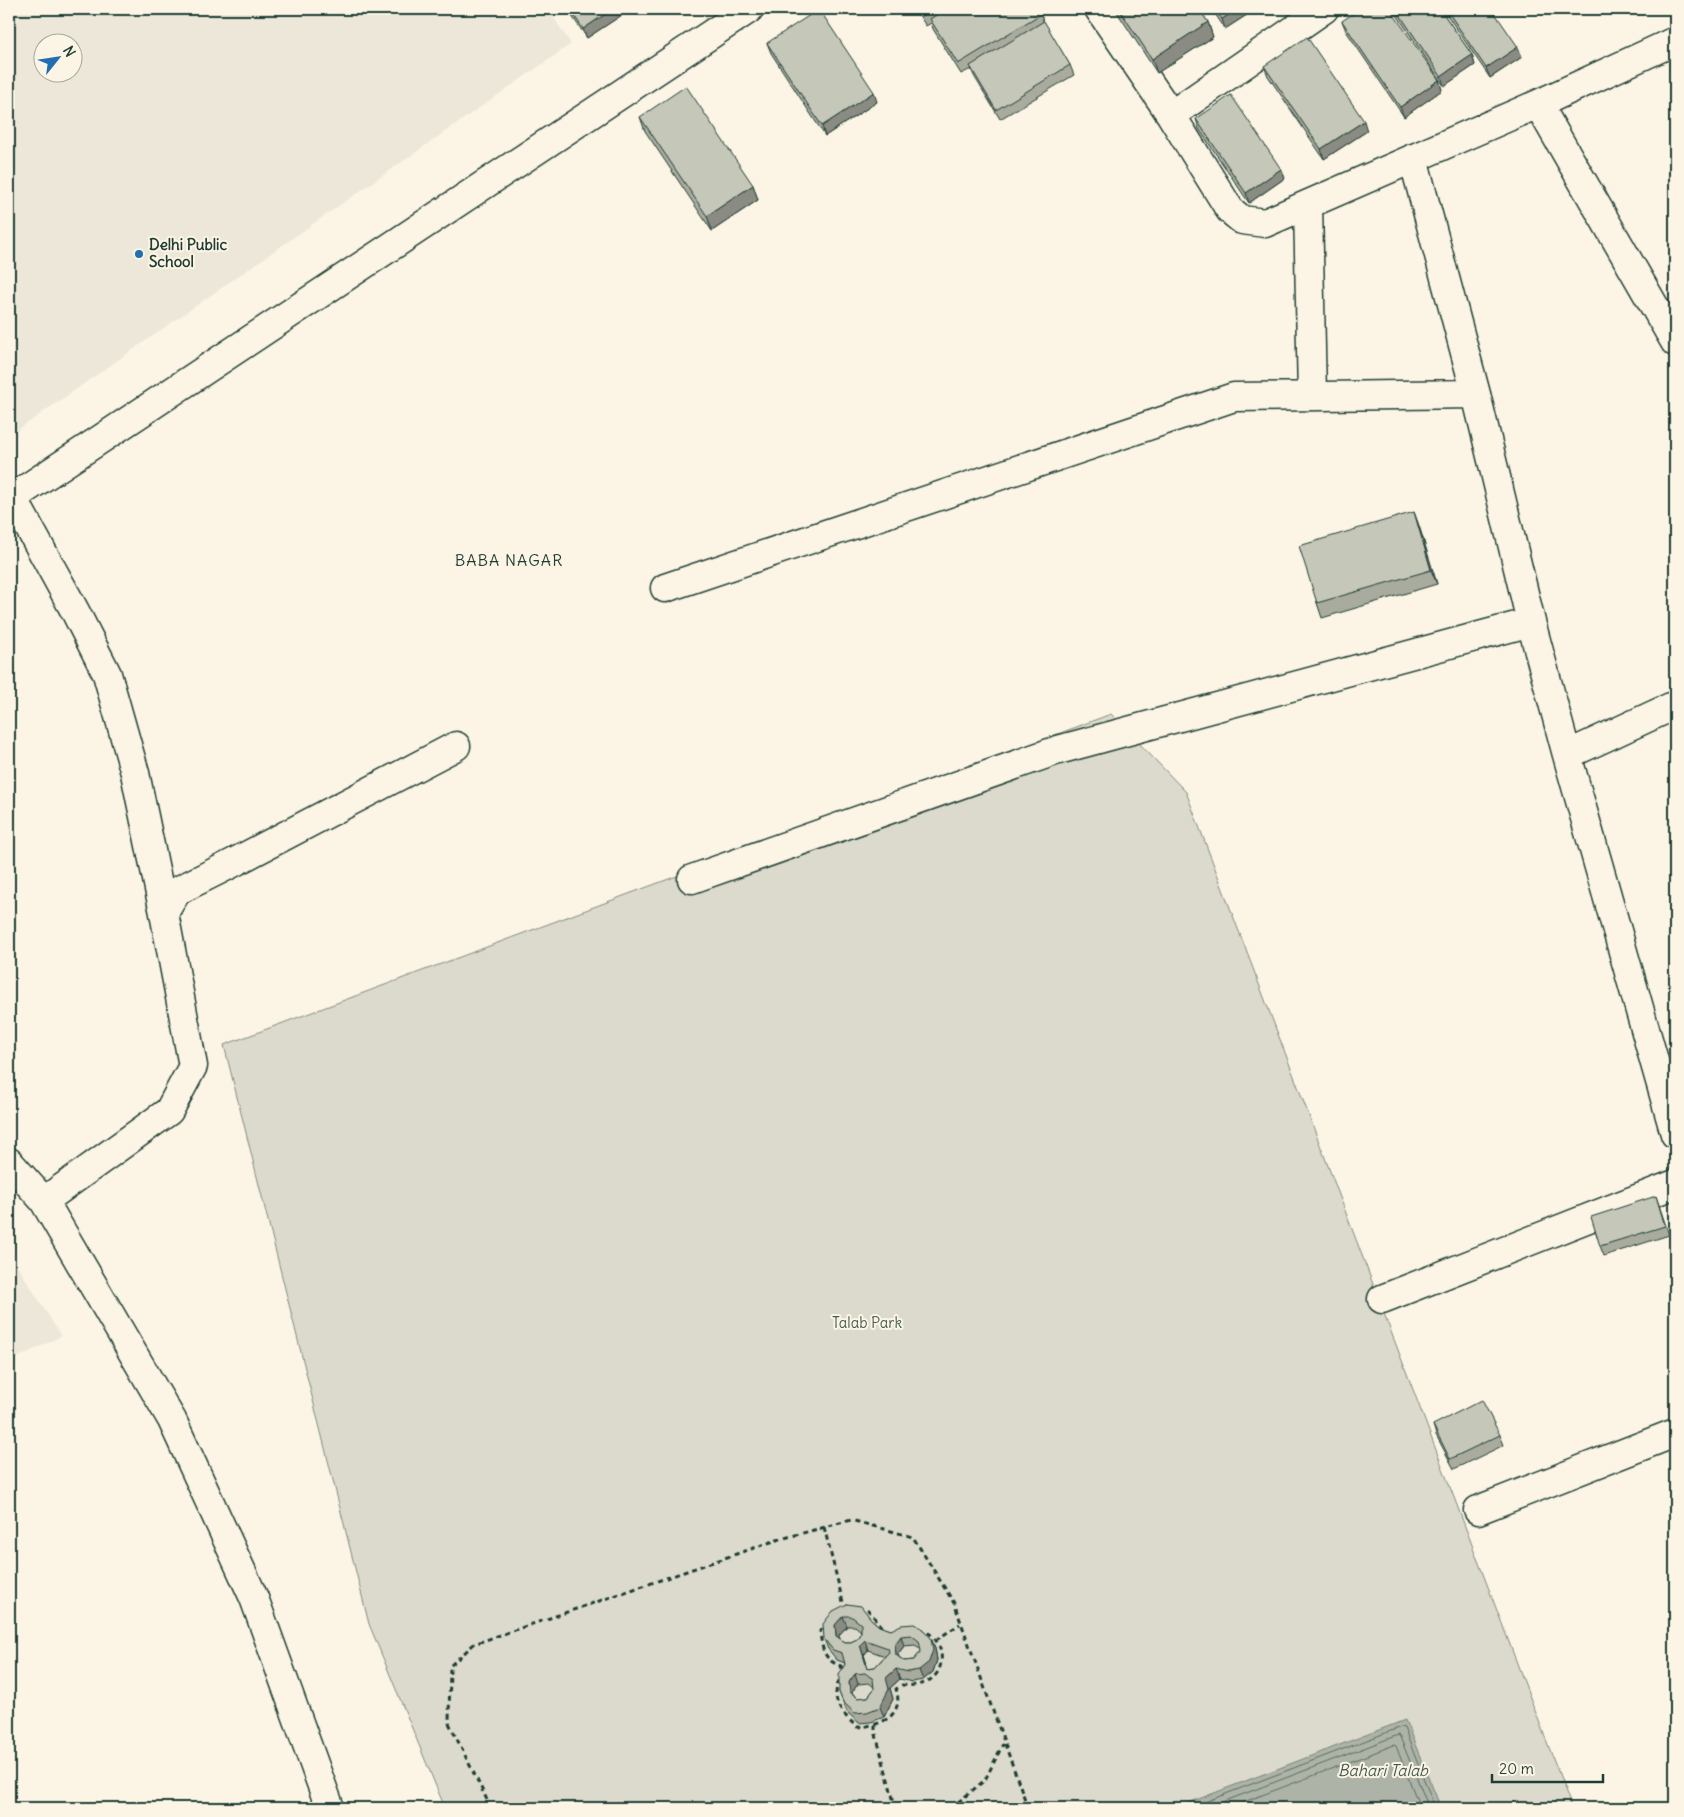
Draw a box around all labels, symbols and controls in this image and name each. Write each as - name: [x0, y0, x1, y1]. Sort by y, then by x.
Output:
- north arrow: [32, 32, 82, 82]
- text: N: [59, 43, 79, 60]
- place label: Delhi Public School: [149, 235, 227, 271]
- marker: Delhi Public School: [133, 248, 145, 260]
- district label: BABA NAGAR: [455, 550, 563, 570]
- park label: Talab Park: [832, 1313, 902, 1332]
- scale bar: [1492, 1752, 1603, 1784]
- text: 20 m: [1499, 1759, 1534, 1778]
- water label: Bahari Talab: [1338, 1760, 1429, 1780]

